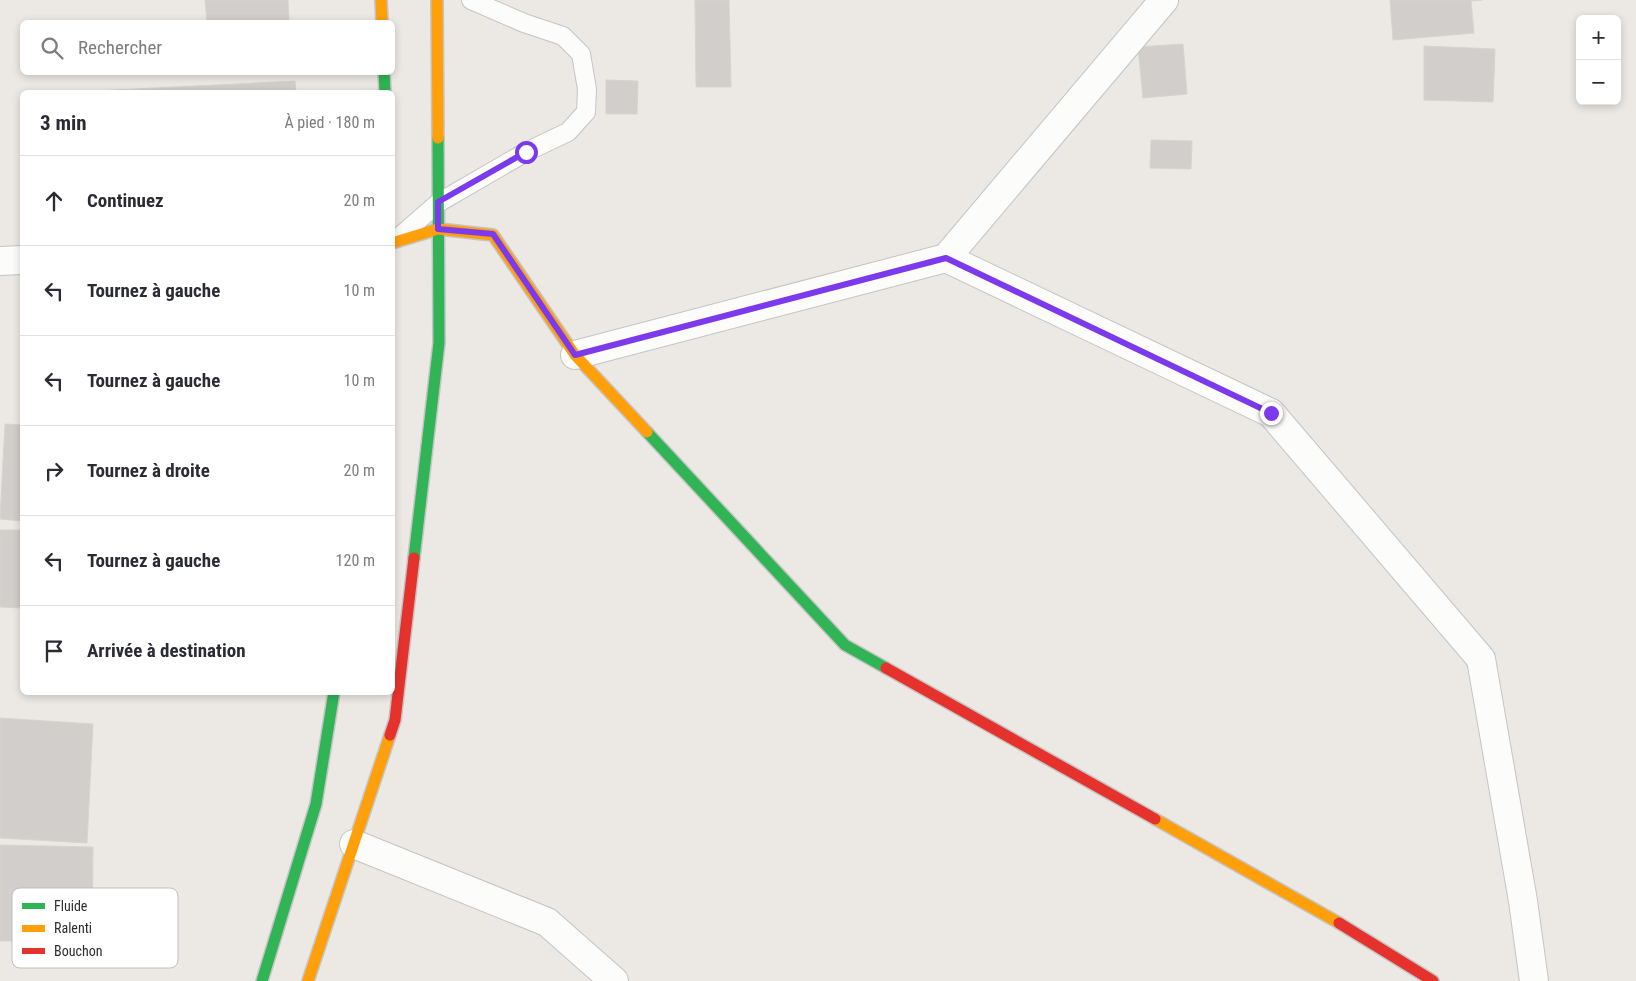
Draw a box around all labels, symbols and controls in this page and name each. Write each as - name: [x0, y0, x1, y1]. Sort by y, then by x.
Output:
- map controls: [1576, 15, 1621, 105]
- button: +: [1576, 15, 1621, 60]
- search box: [20, 20, 395, 75]
- icon: search: [38, 34, 66, 62]
- text: Rechercher: [78, 36, 162, 59]
- button: −: [1576, 60, 1621, 105]
- text: 3 min: [40, 111, 87, 135]
- text: À pied · 180 m: [284, 113, 375, 132]
- route start: [515, 141, 538, 164]
- icon: ahead: [40, 187, 68, 215]
- text: Continuez: [87, 189, 164, 212]
- text: 20 m: [343, 191, 375, 210]
- icon: left: [40, 277, 68, 305]
- text: Tournez à gauche: [87, 279, 220, 302]
- text: 10 m: [343, 281, 375, 300]
- icon: left: [40, 367, 68, 395]
- text: Tournez à gauche: [87, 369, 220, 392]
- text: 10 m: [343, 371, 375, 390]
- route end: [1260, 402, 1283, 425]
- icon: right: [40, 457, 68, 485]
- text: Tournez à droite: [87, 459, 210, 482]
- text: 20 m: [343, 461, 375, 480]
- icon: left: [40, 547, 68, 575]
- text: Tournez à gauche: [87, 549, 220, 572]
- text: 120 m: [336, 551, 375, 570]
- icon: arrive: [40, 637, 68, 665]
- text: Arrivée à destination: [87, 639, 246, 662]
- legend: [12, 888, 178, 968]
- text: Fluide: [54, 898, 88, 914]
- text: Ralenti: [54, 920, 92, 936]
- text: Bouchon: [54, 943, 102, 959]

